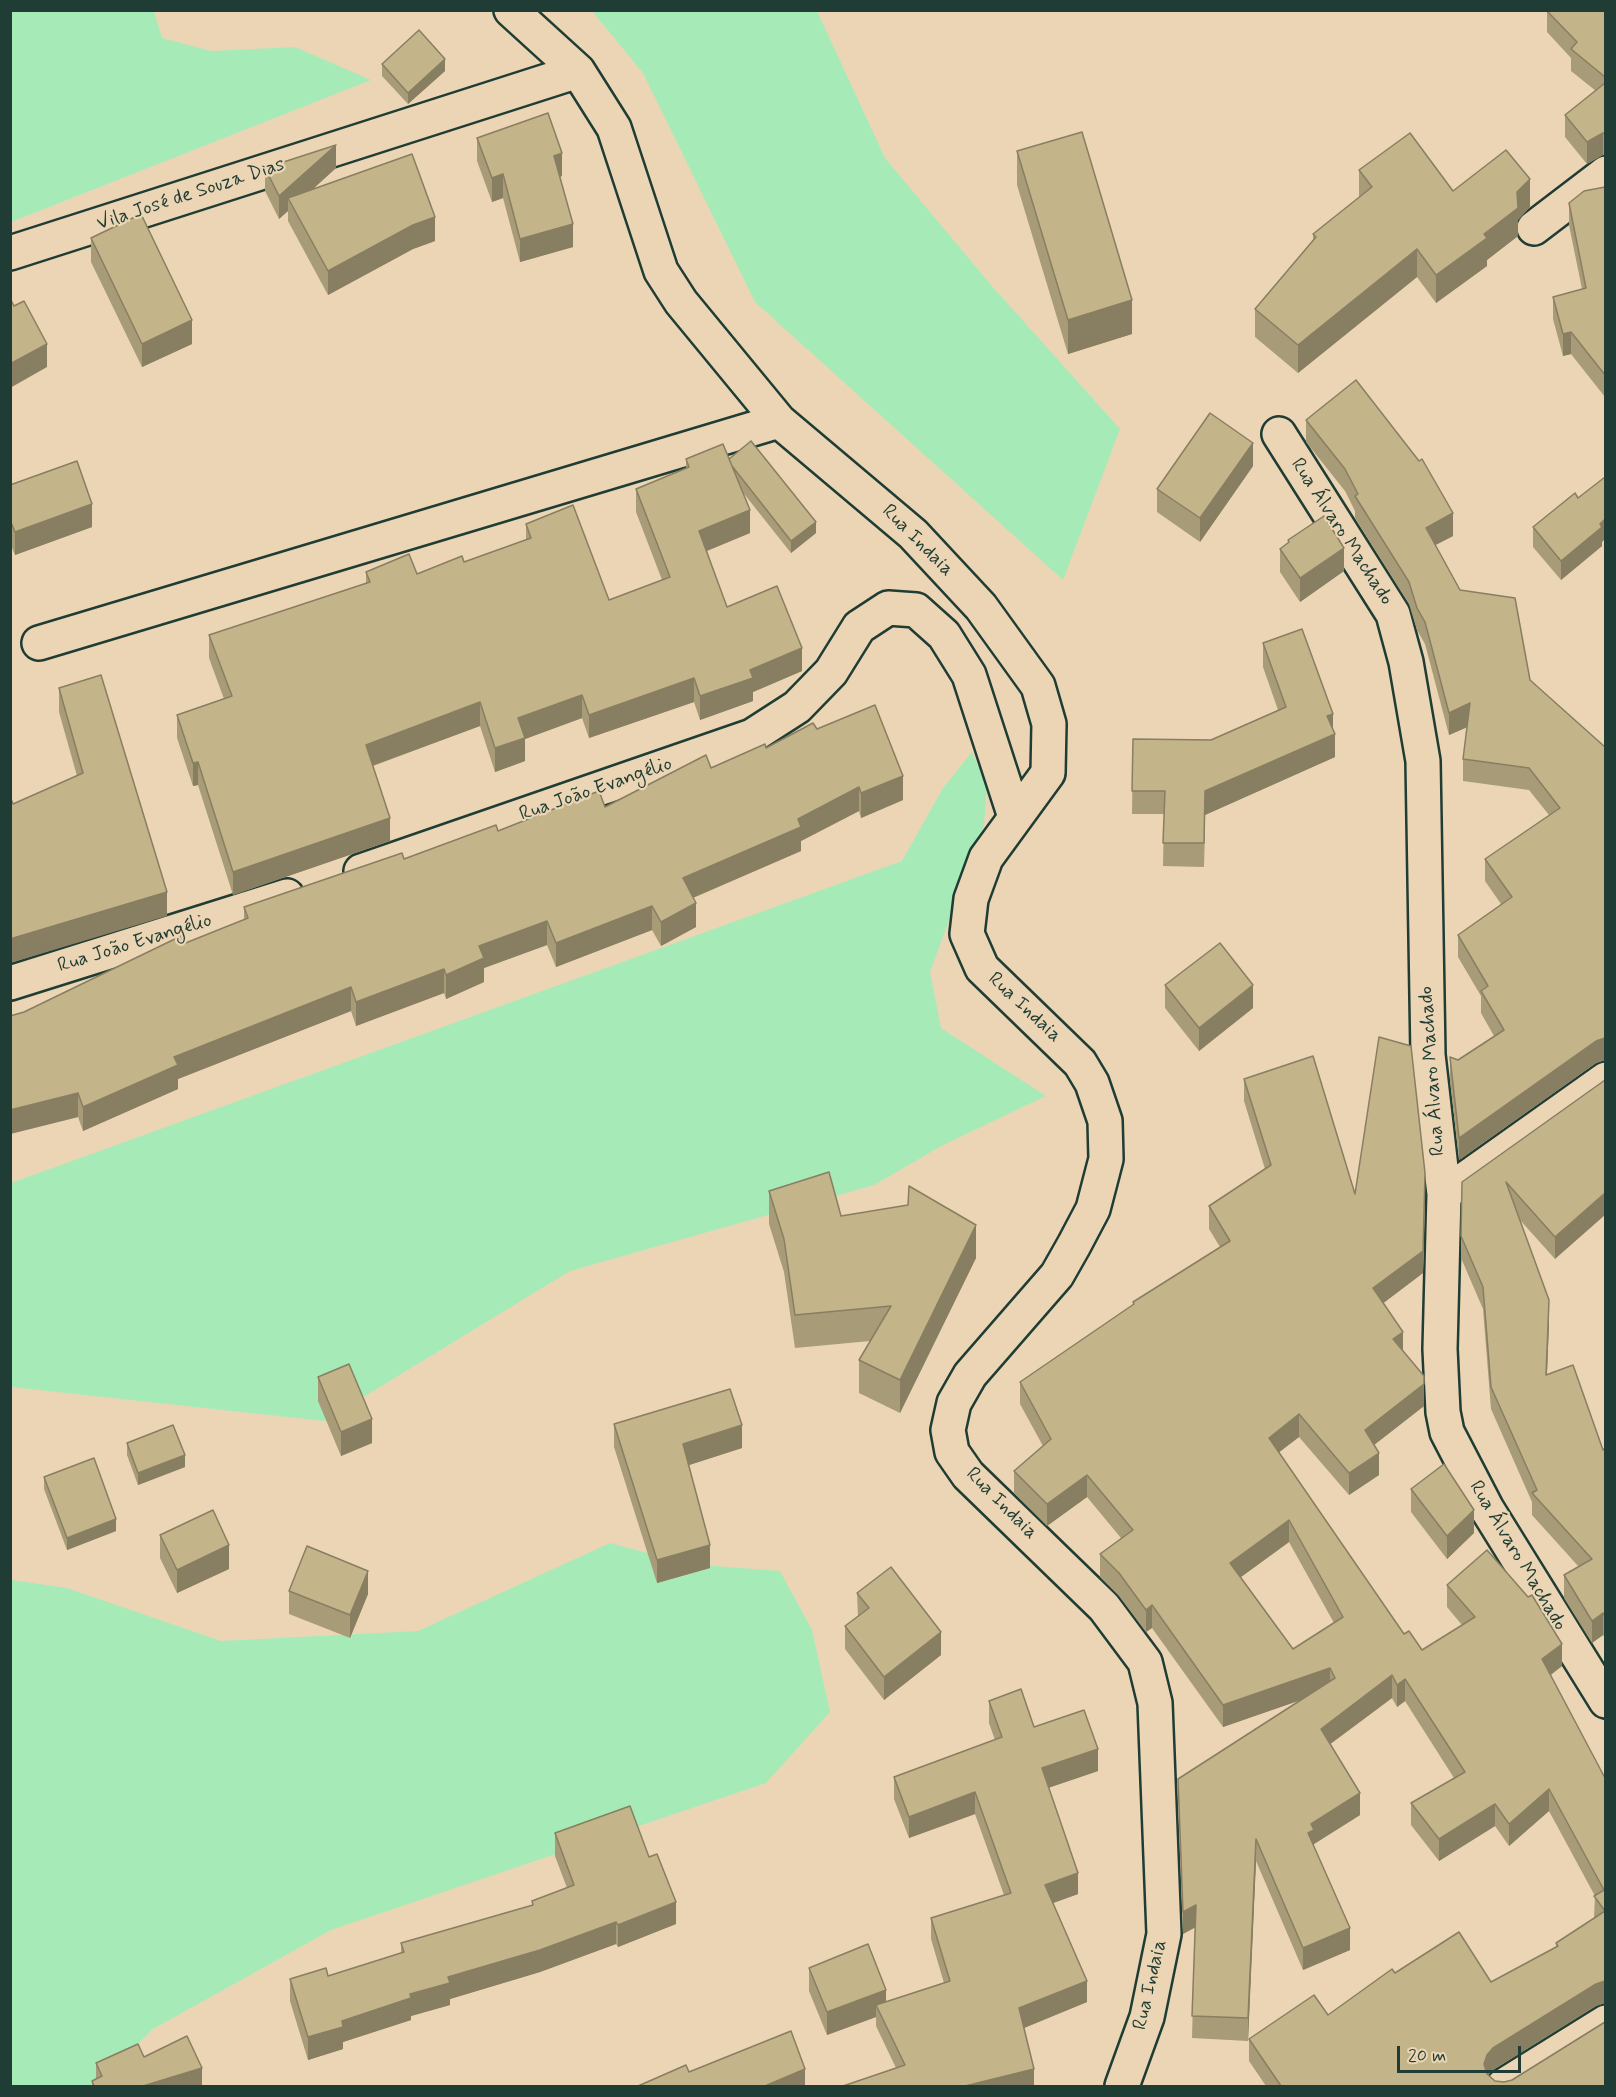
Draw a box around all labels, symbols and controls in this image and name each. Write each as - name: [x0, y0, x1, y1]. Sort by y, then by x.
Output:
- street label: Vila José de Souza Dias: [94, 153, 288, 237]
- street label: Rua Álvaro Machado: [1285, 454, 1397, 610]
- street label: Rua Indaia: [876, 500, 958, 582]
- street label: Rua João Evangélio: [516, 753, 676, 827]
- street label: Rua João Evangélio: [55, 909, 215, 979]
- street label: Rua Indaia: [982, 968, 1066, 1048]
- street label: Rua Álvaro Machado: [1415, 985, 1451, 1157]
- street label: Rua Indaia: [960, 1463, 1042, 1545]
- street label: Rua Álvaro Machado: [1463, 1477, 1571, 1635]
- street label: Rua Indaia: [1129, 1937, 1173, 2033]
- scale bar: [1400, 2034, 1524, 2072]
- text: 20 m: [1408, 2044, 1446, 2068]

